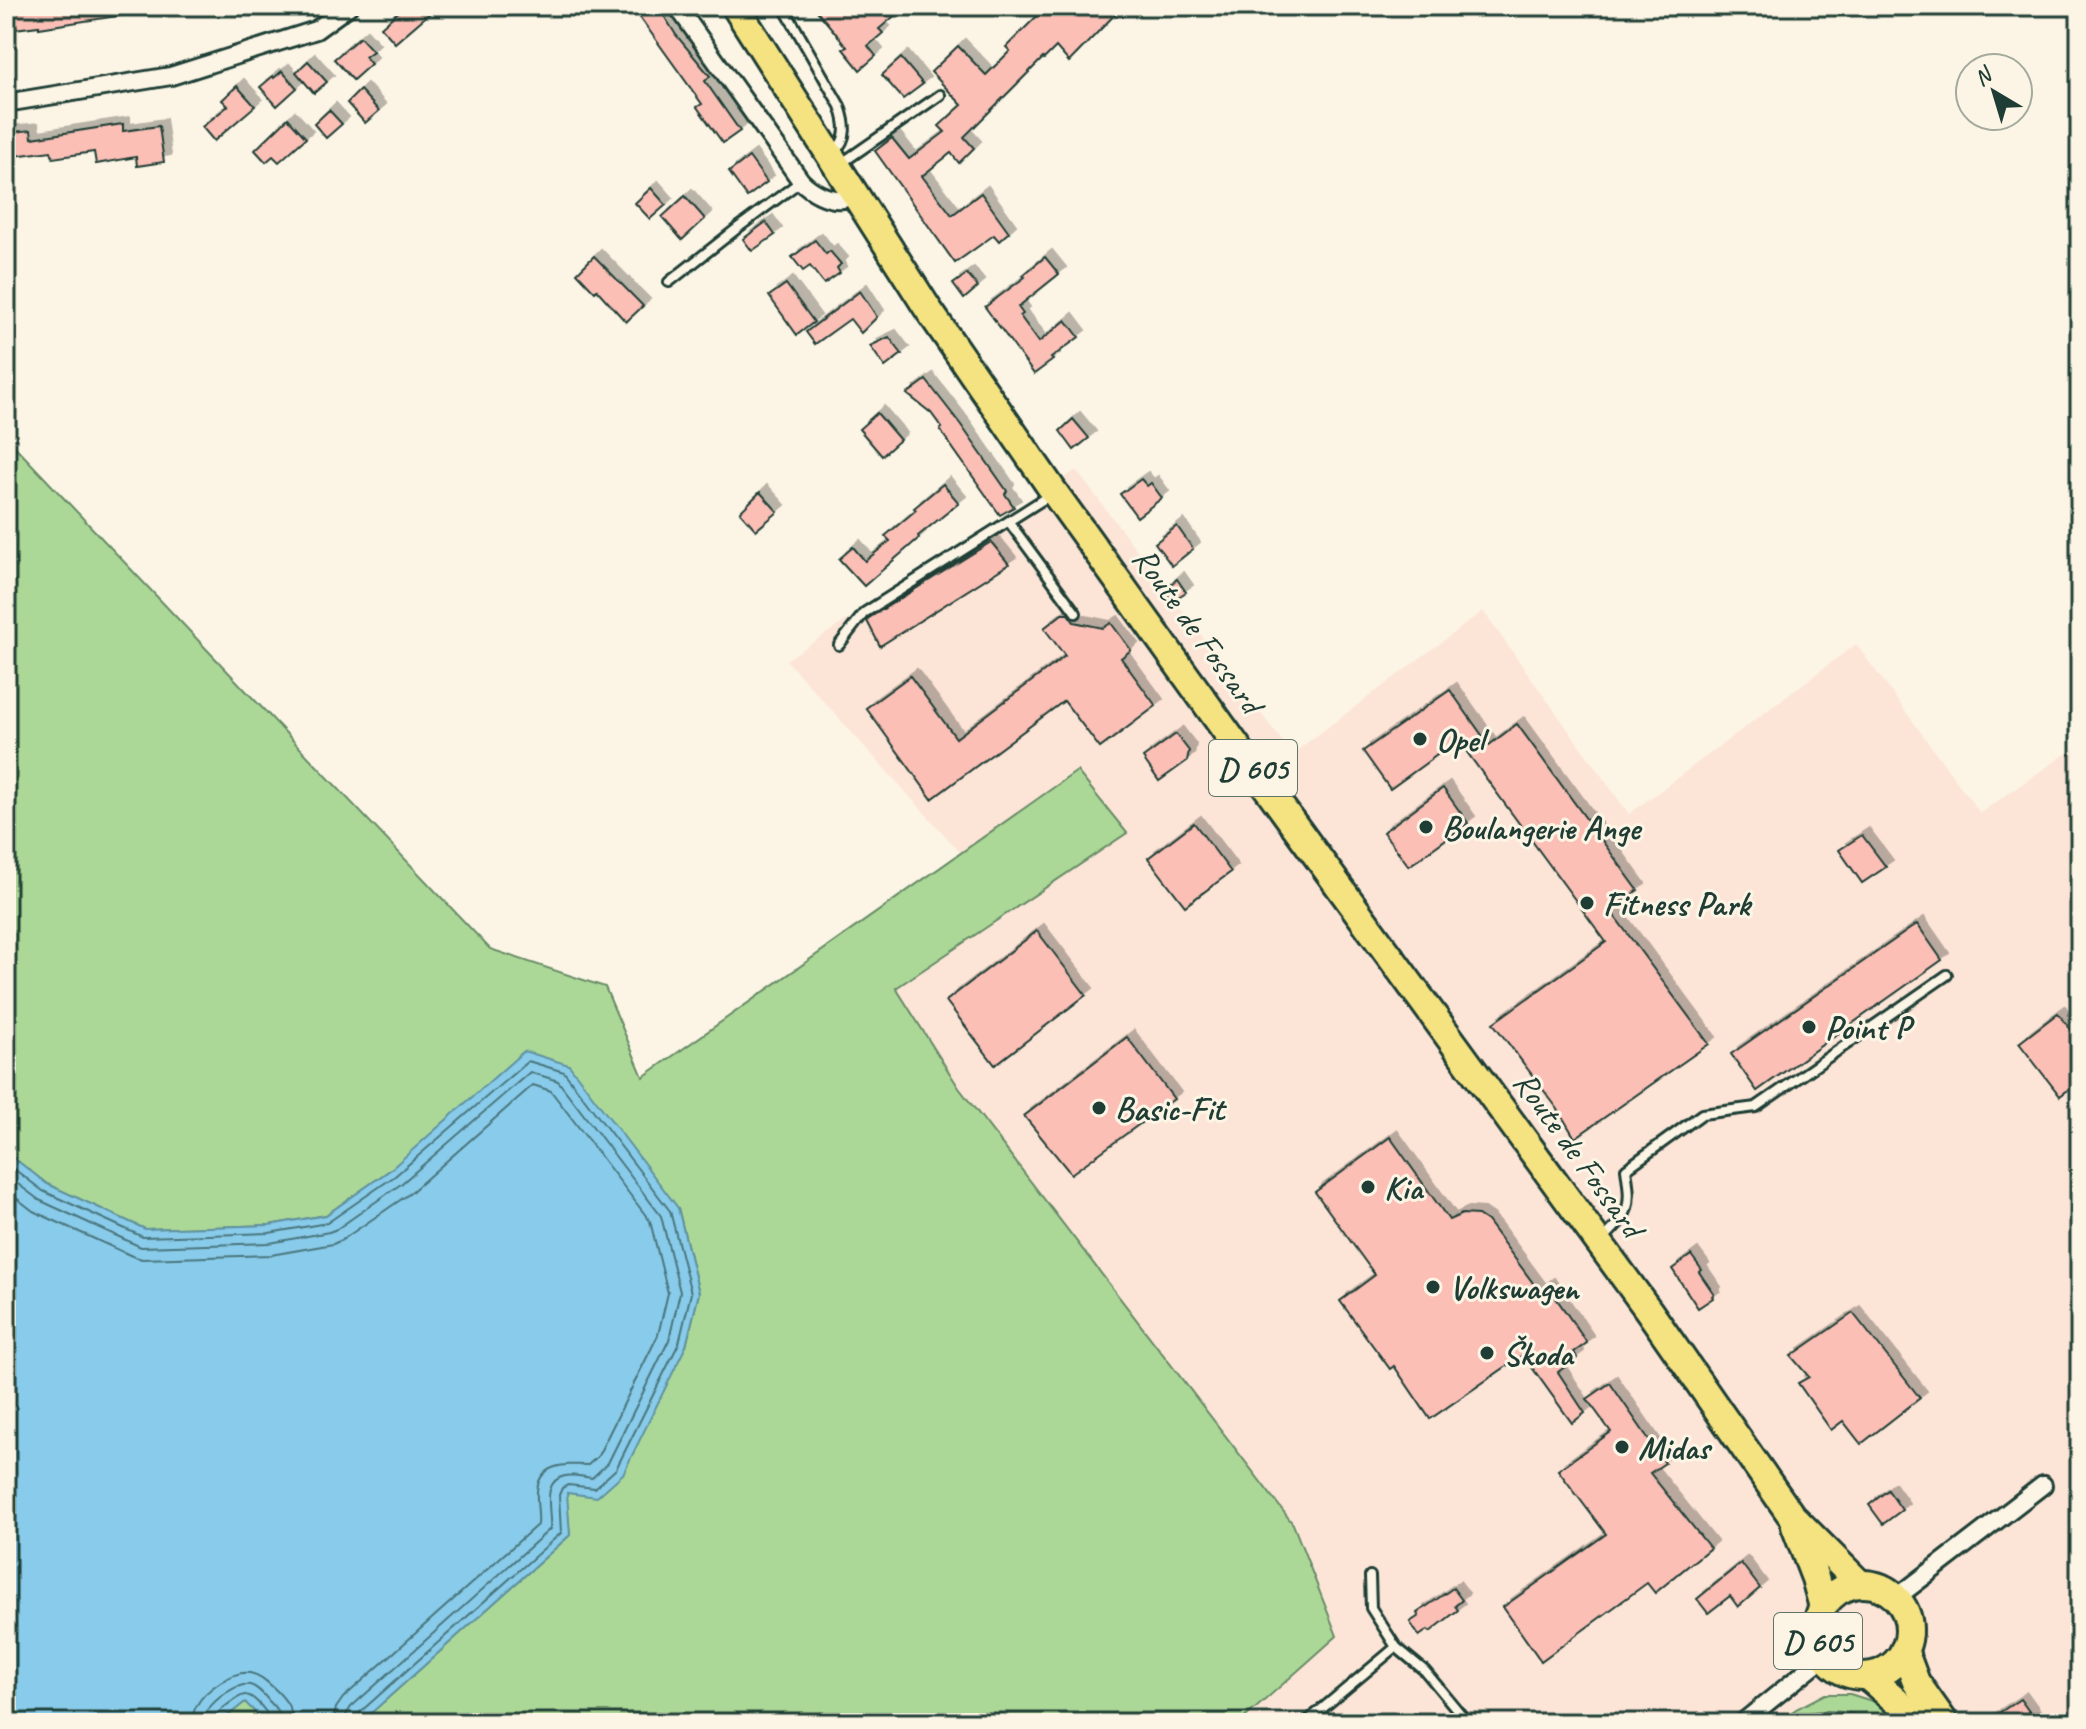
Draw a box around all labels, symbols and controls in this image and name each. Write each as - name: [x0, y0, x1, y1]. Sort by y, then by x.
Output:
- north arrow: [1954, 52, 2034, 132]
- text: N: [1968, 60, 1999, 92]
- street label: Route de Fossard: [1123, 538, 1275, 725]
- place label: Opel: [1436, 718, 1490, 761]
- marker: Opel: [1411, 730, 1429, 748]
- road number: D 605: [1209, 740, 1297, 796]
- place label: Boulangerie Ange: [1442, 806, 1643, 849]
- marker: Boulangerie Ange: [1417, 818, 1435, 836]
- place label: Fitness Park: [1603, 882, 1753, 925]
- marker: Fitness Park: [1578, 894, 1596, 912]
- place label: Point P: [1825, 1006, 1915, 1049]
- marker: Point P: [1800, 1018, 1818, 1036]
- street label: Route de Fossard: [1504, 1062, 1656, 1249]
- place label: Basic-Fit: [1115, 1087, 1228, 1130]
- marker: Basic-Fit: [1090, 1099, 1108, 1117]
- place label: Kia: [1384, 1166, 1425, 1209]
- marker: Kia: [1359, 1178, 1377, 1196]
- place label: Volkswagen: [1449, 1266, 1581, 1309]
- marker: Volkswagen: [1424, 1278, 1442, 1296]
- place label: Škoda: [1503, 1332, 1576, 1375]
- marker: Škoda: [1478, 1344, 1496, 1362]
- place label: Midas: [1638, 1426, 1712, 1469]
- marker: Midas: [1613, 1438, 1631, 1456]
- road number: D 605: [1774, 1613, 1862, 1669]

